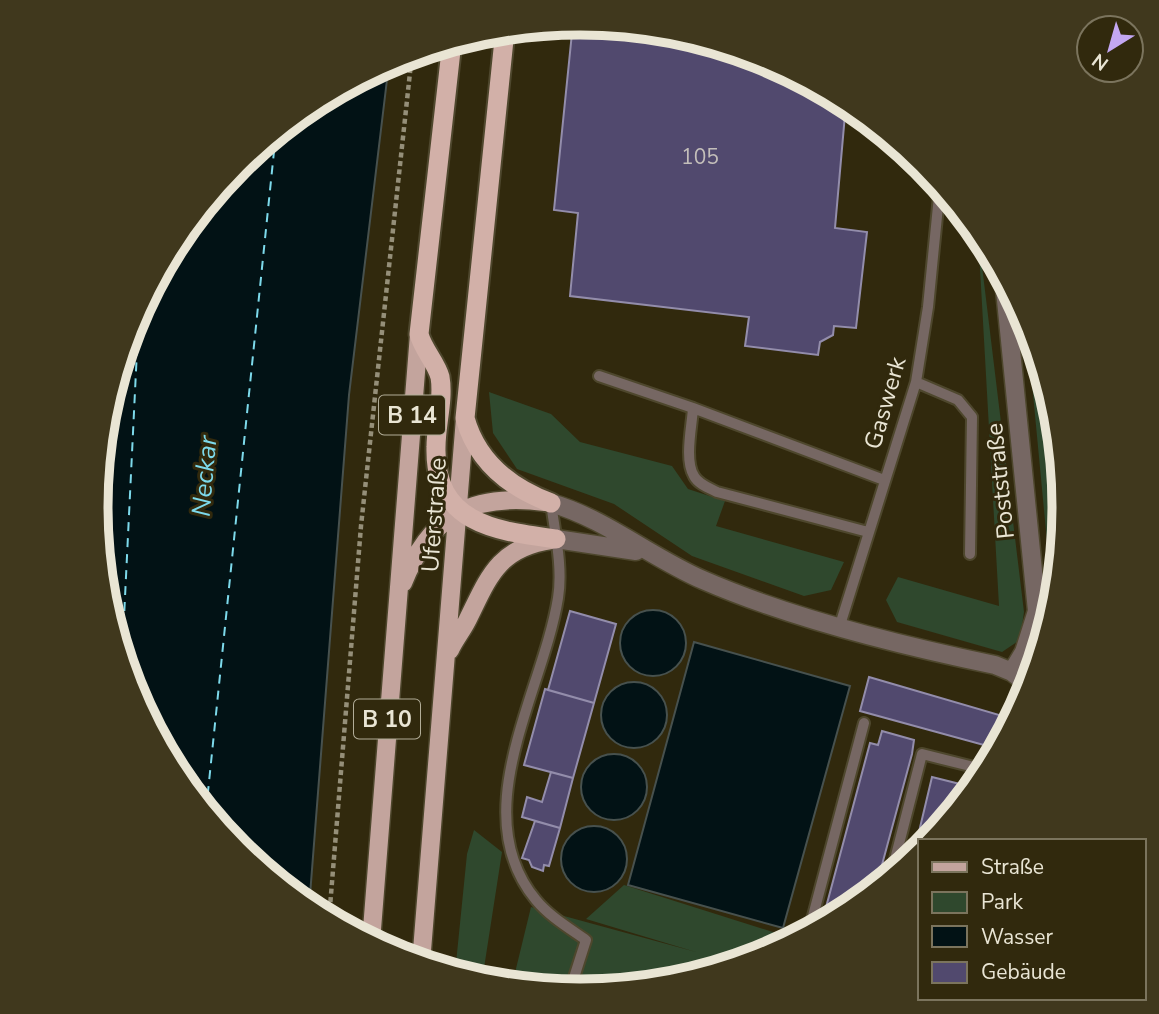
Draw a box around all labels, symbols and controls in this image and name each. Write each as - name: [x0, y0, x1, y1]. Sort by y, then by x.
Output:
- north arrow: [1075, 14, 1145, 84]
- text: N: [1087, 47, 1114, 76]
- house number: 105: [681, 143, 719, 171]
- street label: Gaswerk: [857, 352, 914, 453]
- road number: B 14: [379, 396, 445, 434]
- street label: Poststraße: [978, 421, 1022, 541]
- water label: Neckar: [184, 433, 226, 518]
- street label: Uferstraße: [414, 457, 454, 573]
- road number: B 10: [354, 699, 420, 738]
- legend: [918, 839, 1145, 1000]
- text: Straße: [981, 853, 1044, 881]
- text: Park: [981, 888, 1023, 916]
- text: Wasser: [981, 923, 1053, 951]
- text: Gebäude: [981, 958, 1066, 986]

